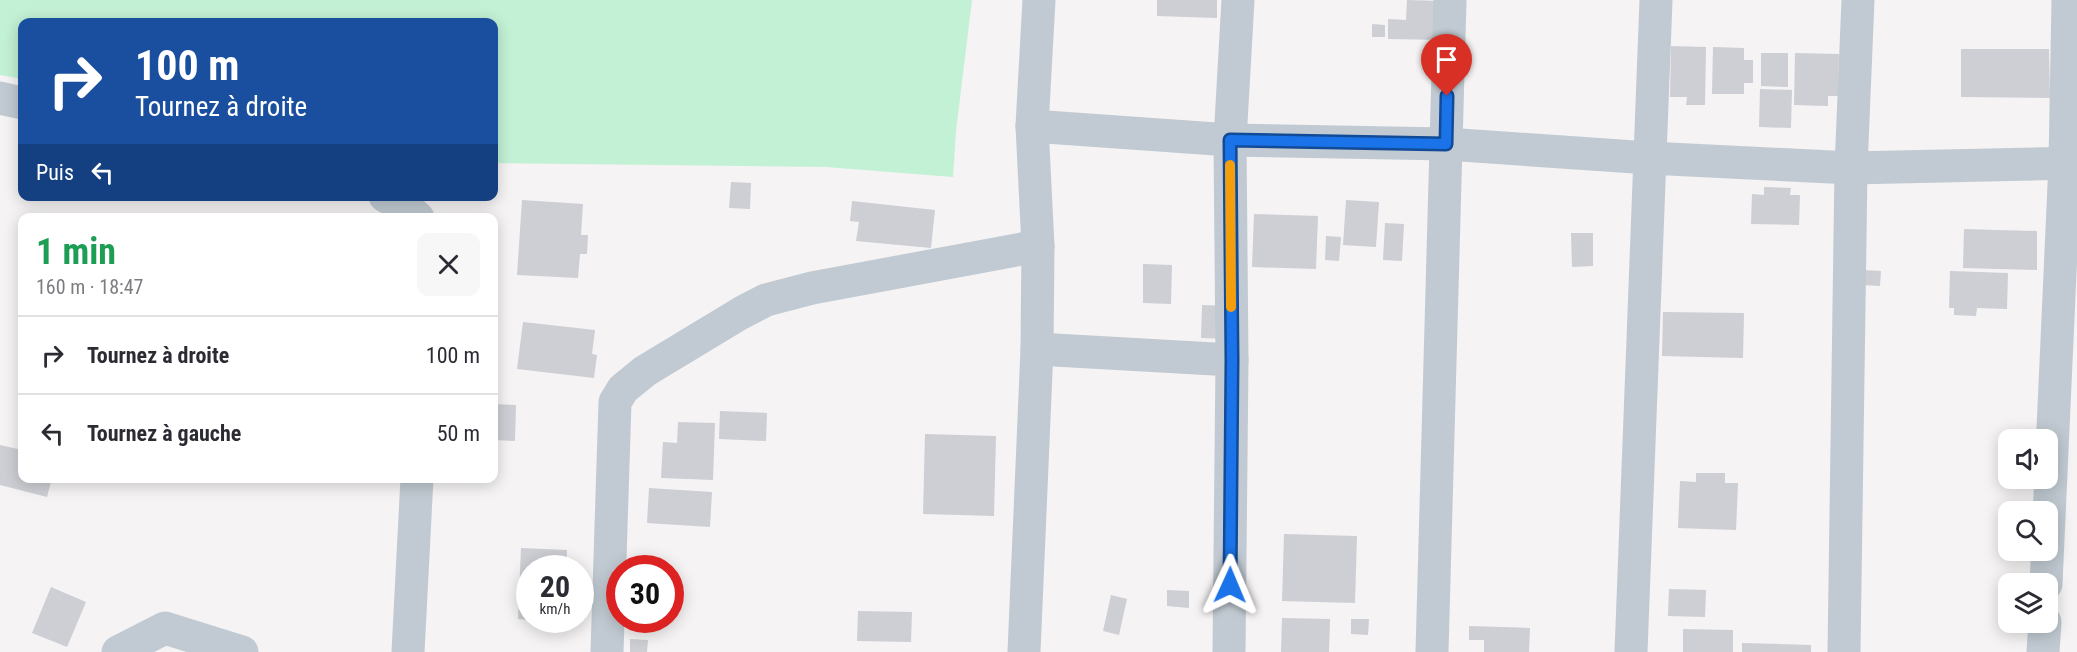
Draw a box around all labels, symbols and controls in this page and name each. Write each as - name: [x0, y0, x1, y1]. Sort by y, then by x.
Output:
- pin: [1421, 34, 1472, 96]
- text: 100 m: [135, 41, 240, 90]
- icon: right: [36, 42, 114, 120]
- icon: arrive: [1430, 43, 1463, 76]
- text: Tournez à droite: [135, 91, 307, 123]
- icon: left: [86, 156, 119, 189]
- text: Puis: [36, 160, 74, 185]
- text: 1 min: [36, 231, 116, 273]
- button: close: [417, 233, 480, 296]
- text: 160 m · 18:47: [36, 275, 143, 299]
- icon: right: [36, 339, 69, 372]
- text: Tournez à droite: [87, 343, 229, 368]
- text: 100 m: [426, 343, 480, 368]
- icon: left: [36, 417, 69, 450]
- text: Tournez à gauche: [87, 421, 241, 446]
- text: 50 m: [437, 421, 480, 446]
- map controls: [1998, 429, 2058, 633]
- button: sound: [1998, 429, 2058, 489]
- button: search: [1998, 501, 2058, 561]
- position arrow: [1198, 553, 1262, 617]
- speed limit sign: 30: [606, 555, 684, 633]
- text: 20: [540, 569, 570, 604]
- button: layers: [1998, 573, 2058, 633]
- text: km/h: [540, 600, 570, 618]

